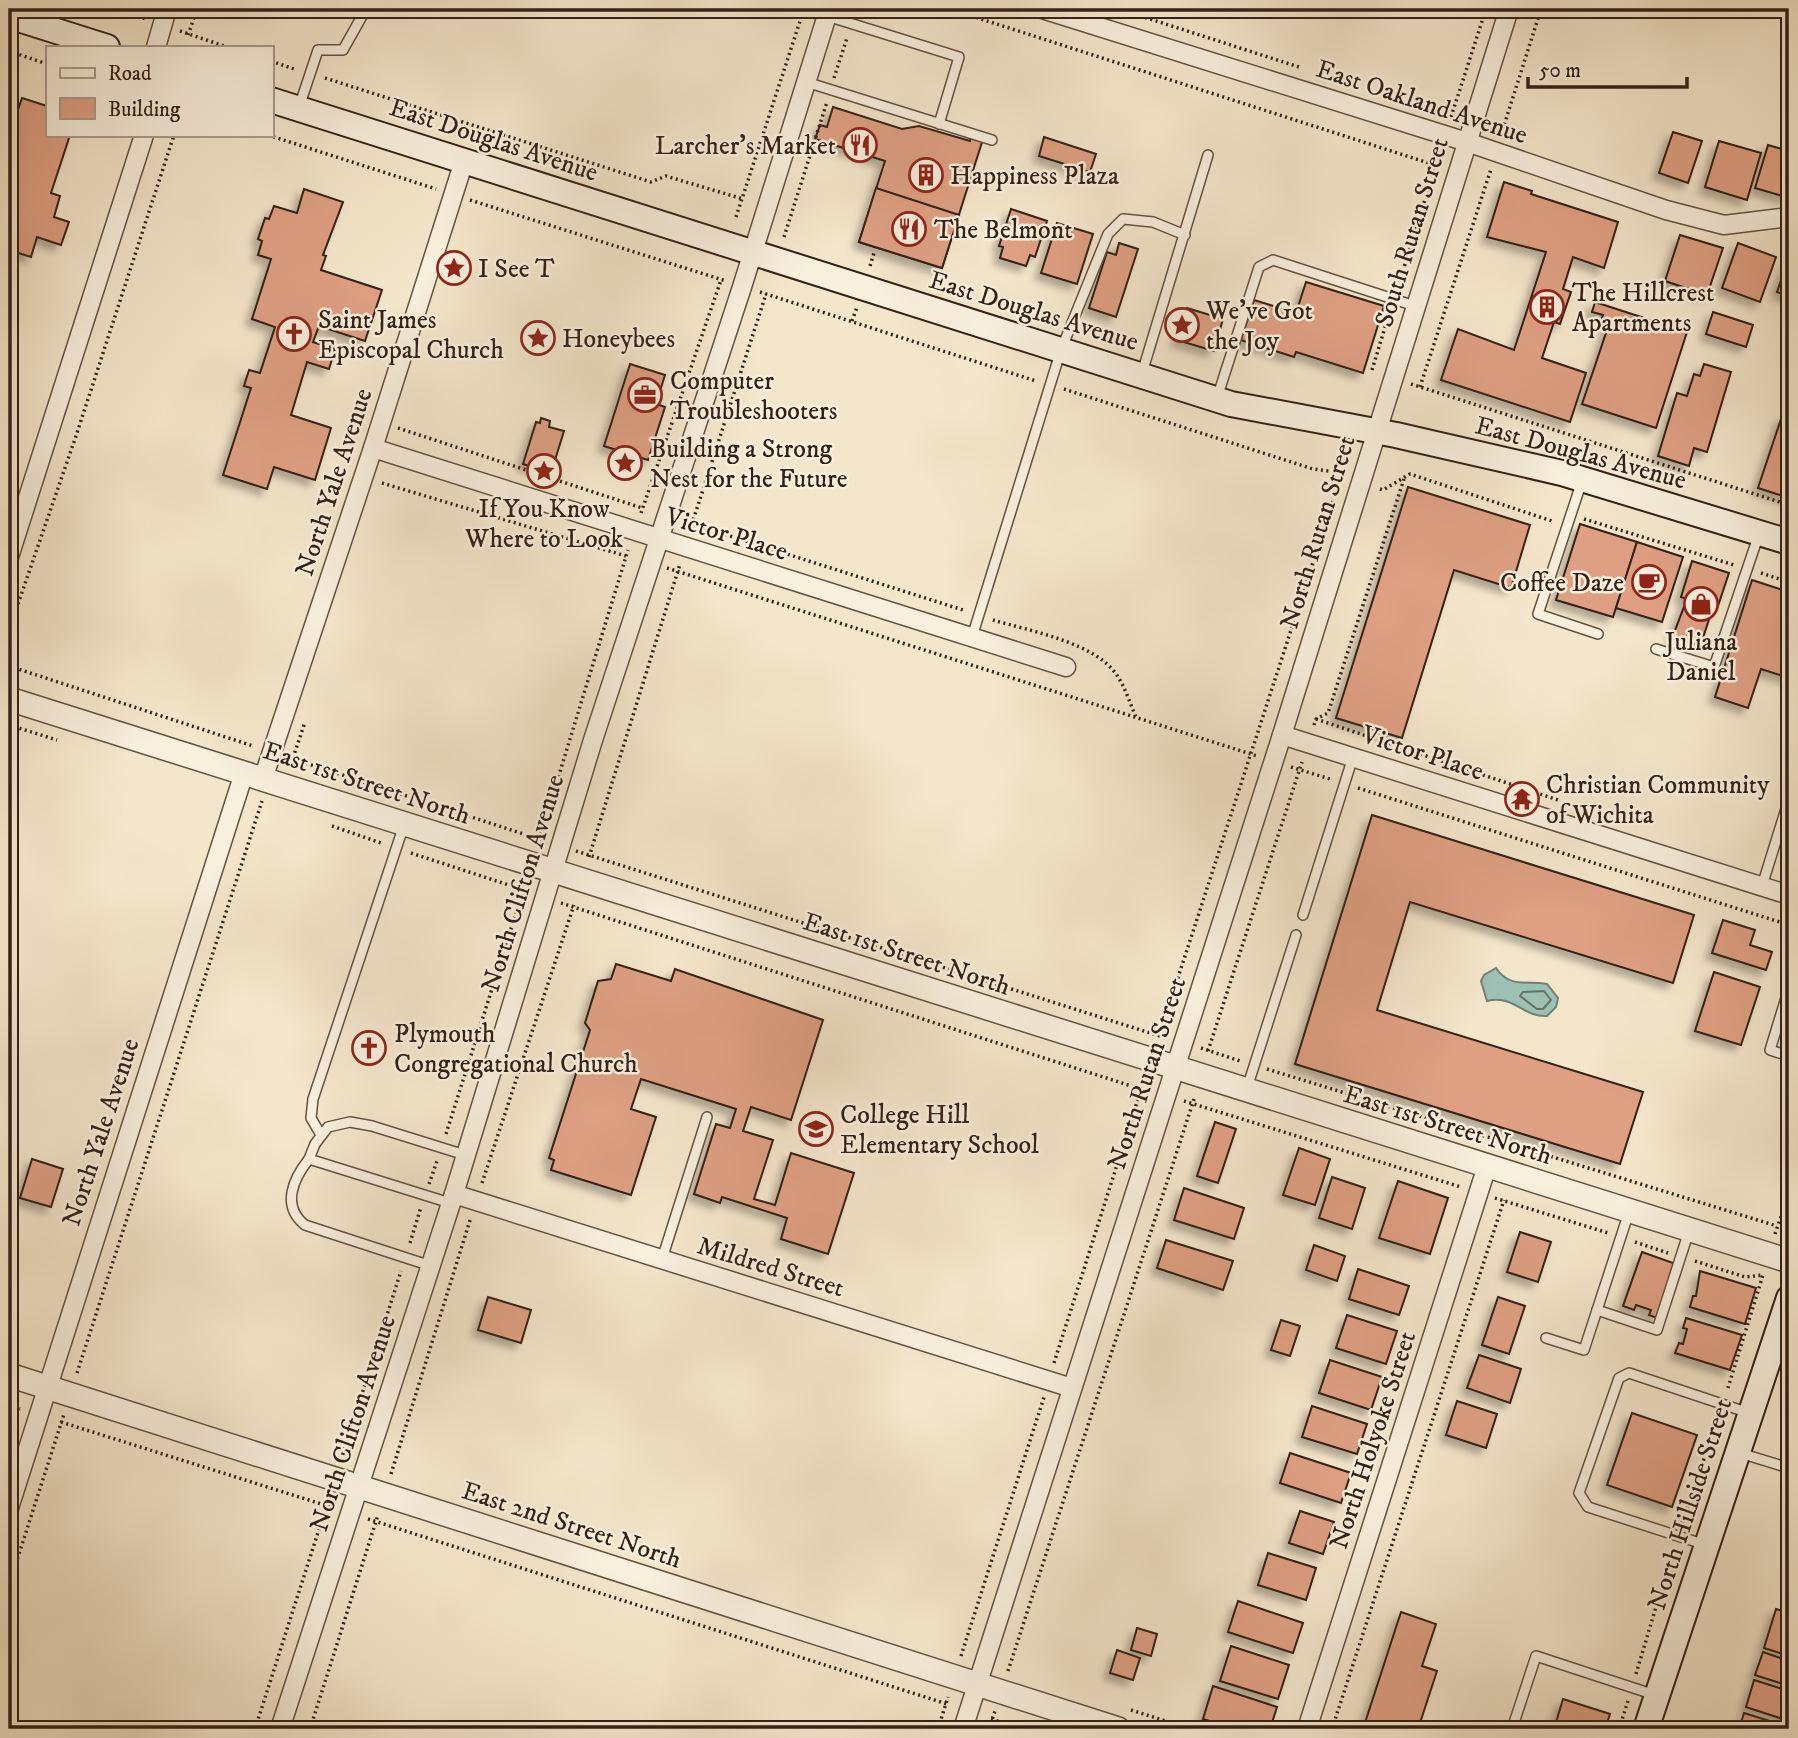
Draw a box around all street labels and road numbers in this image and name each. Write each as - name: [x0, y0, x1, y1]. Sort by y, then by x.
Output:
- street label: East Oakland Avenue: [1312, 53, 1531, 152]
- street label: East Douglas Avenue: [385, 91, 602, 190]
- street label: South Rutan Street: [1368, 134, 1457, 331]
- street label: East Douglas Avenue: [925, 264, 1142, 359]
- street label: North Yale Avenue: [289, 384, 380, 580]
- street label: East Douglas Avenue: [1471, 409, 1690, 498]
- street label: North Rutan Street: [1273, 432, 1364, 633]
- street label: Victor Place: [660, 500, 792, 569]
- street label: Victor Place: [1357, 718, 1488, 789]
- street label: East 1st Street North: [259, 734, 475, 833]
- street label: North Clifton Avenue: [475, 771, 572, 996]
- street label: East 1st Street North: [799, 905, 1015, 1004]
- street label: North Rutan Street: [1101, 973, 1194, 1174]
- street label: North Yale Avenue: [56, 1034, 147, 1230]
- street label: East 1st Street North: [1339, 1078, 1556, 1173]
- street label: Mildred Street: [693, 1229, 848, 1305]
- street label: North Clifton Avenue: [303, 1311, 404, 1536]
- street label: North Holyoke Street: [1323, 1327, 1424, 1554]
- street label: North Hillside Street: [1641, 1394, 1740, 1615]
- street label: East 2nd Street North: [458, 1474, 686, 1577]

